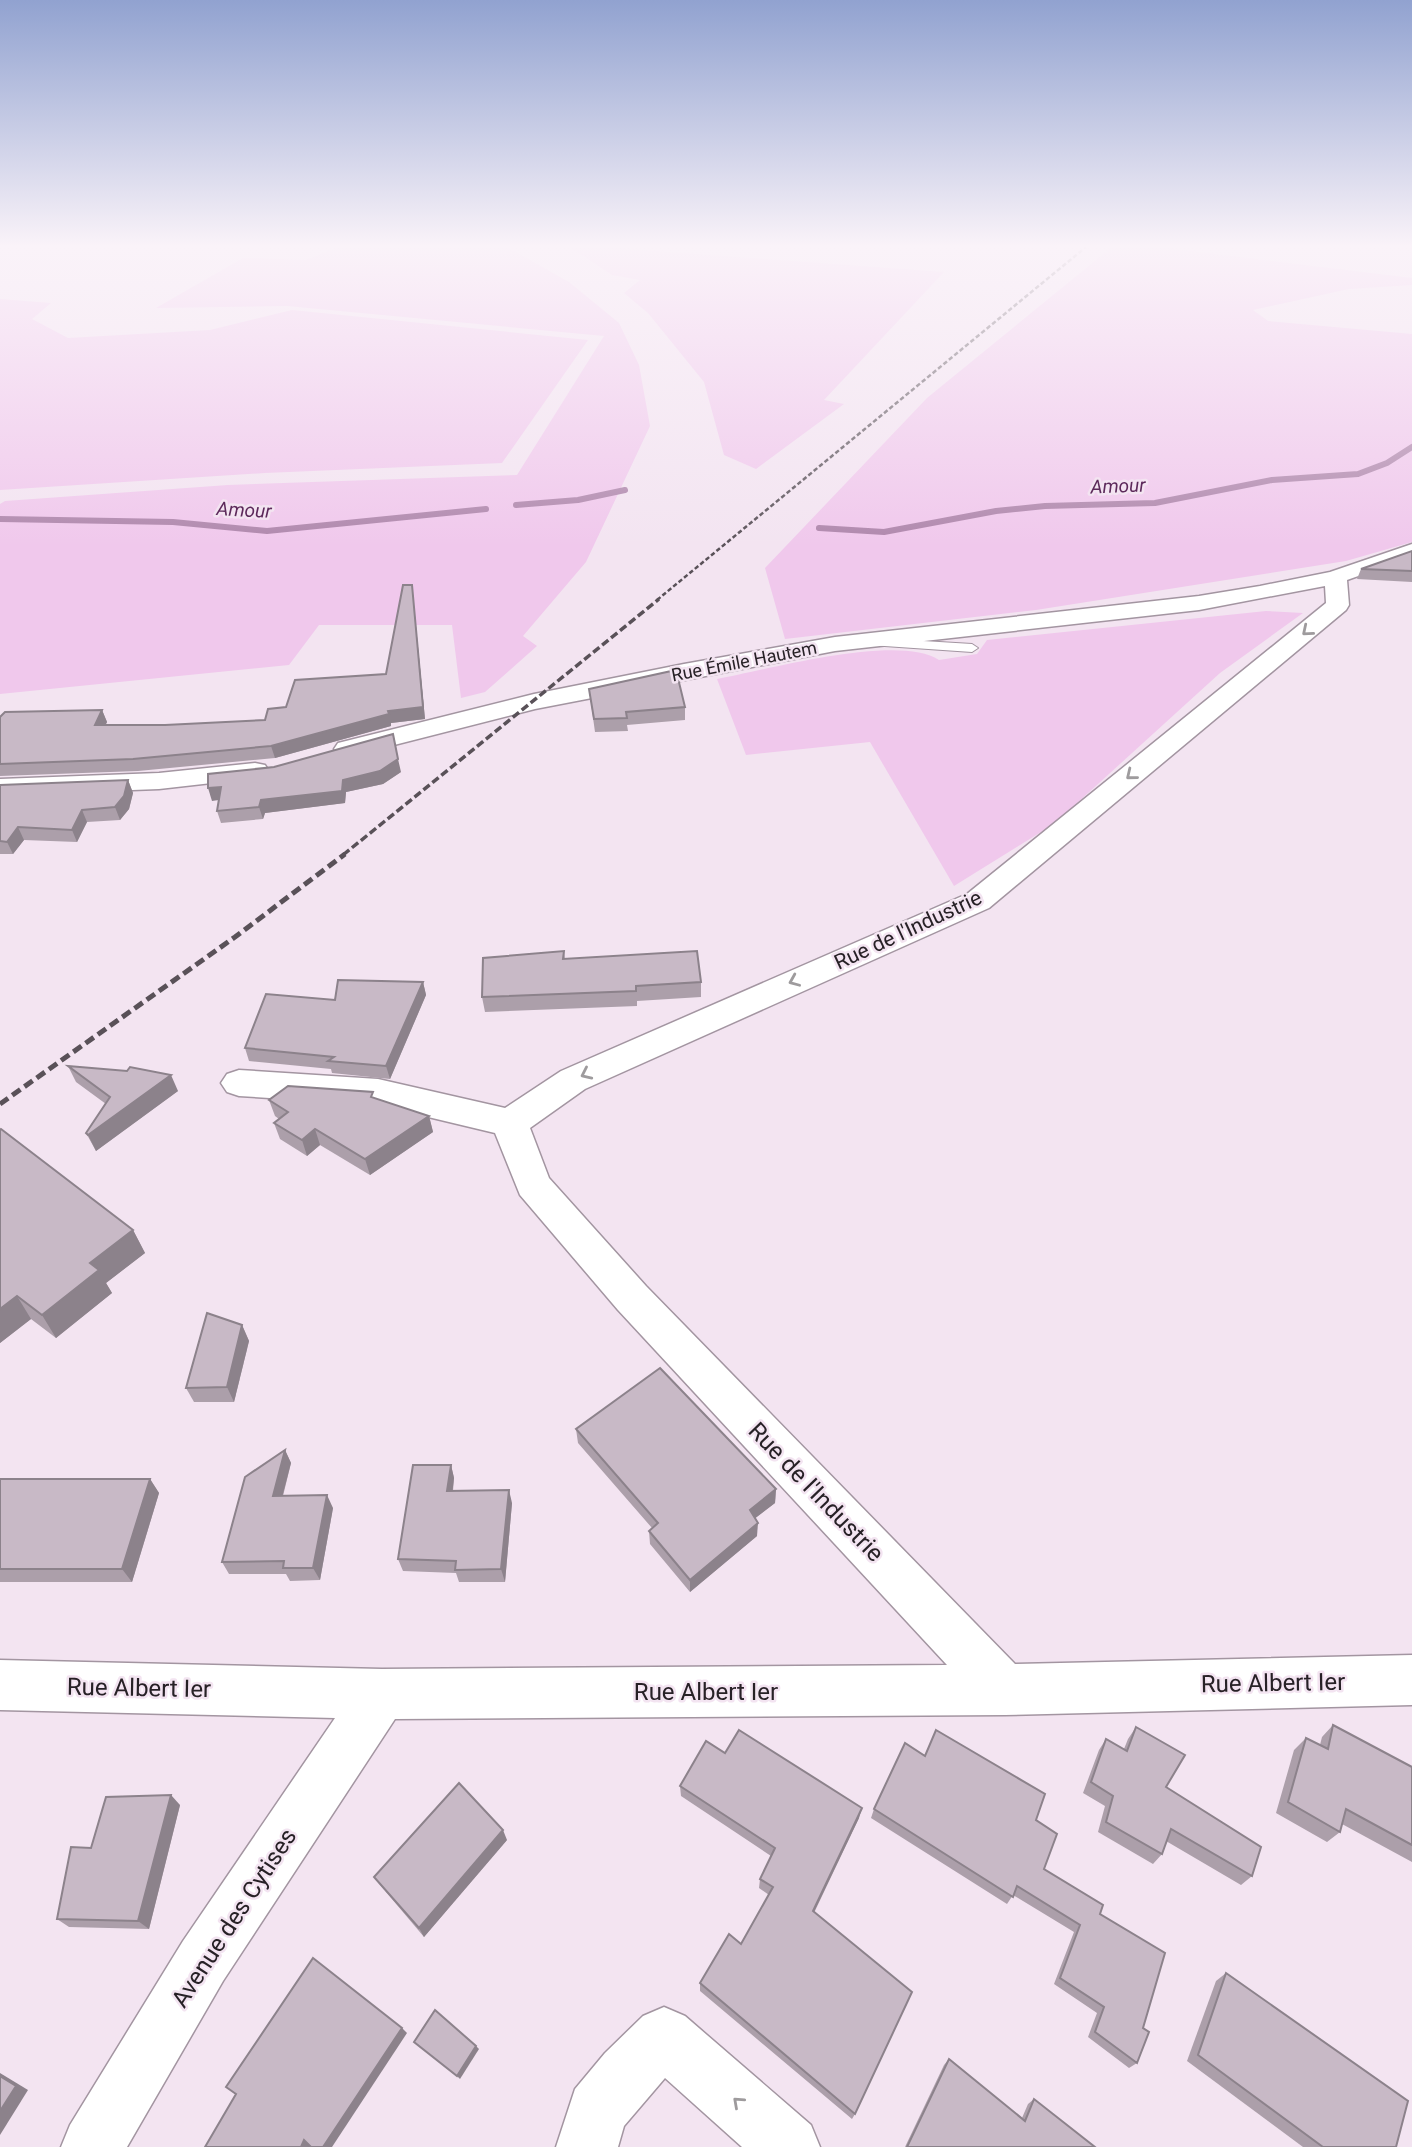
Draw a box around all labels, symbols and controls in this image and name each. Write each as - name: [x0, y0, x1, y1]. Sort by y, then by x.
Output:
- water label: Amour: [1089, 474, 1147, 498]
- water label: Amour: [215, 497, 273, 523]
- one-way arrow: [1302, 623, 1315, 635]
- street label: Rue Émile Hautem: [670, 637, 818, 685]
- one-way arrow: [1126, 767, 1139, 779]
- street label: Rue de l'Industrie: [831, 885, 985, 975]
- one-way arrow: [788, 973, 801, 987]
- one-way arrow: [581, 1066, 593, 1080]
- street label: Rue de l'Industrie: [743, 1417, 889, 1567]
- street label: Rue Albert Ier: [1201, 1668, 1345, 1698]
- street label: Rue Albert Ier: [67, 1673, 211, 1703]
- street label: Rue Albert Ier: [634, 1678, 778, 1706]
- street label: Avenue des Cytises: [166, 1823, 302, 2013]
- one-way arrow: [733, 2098, 746, 2110]

